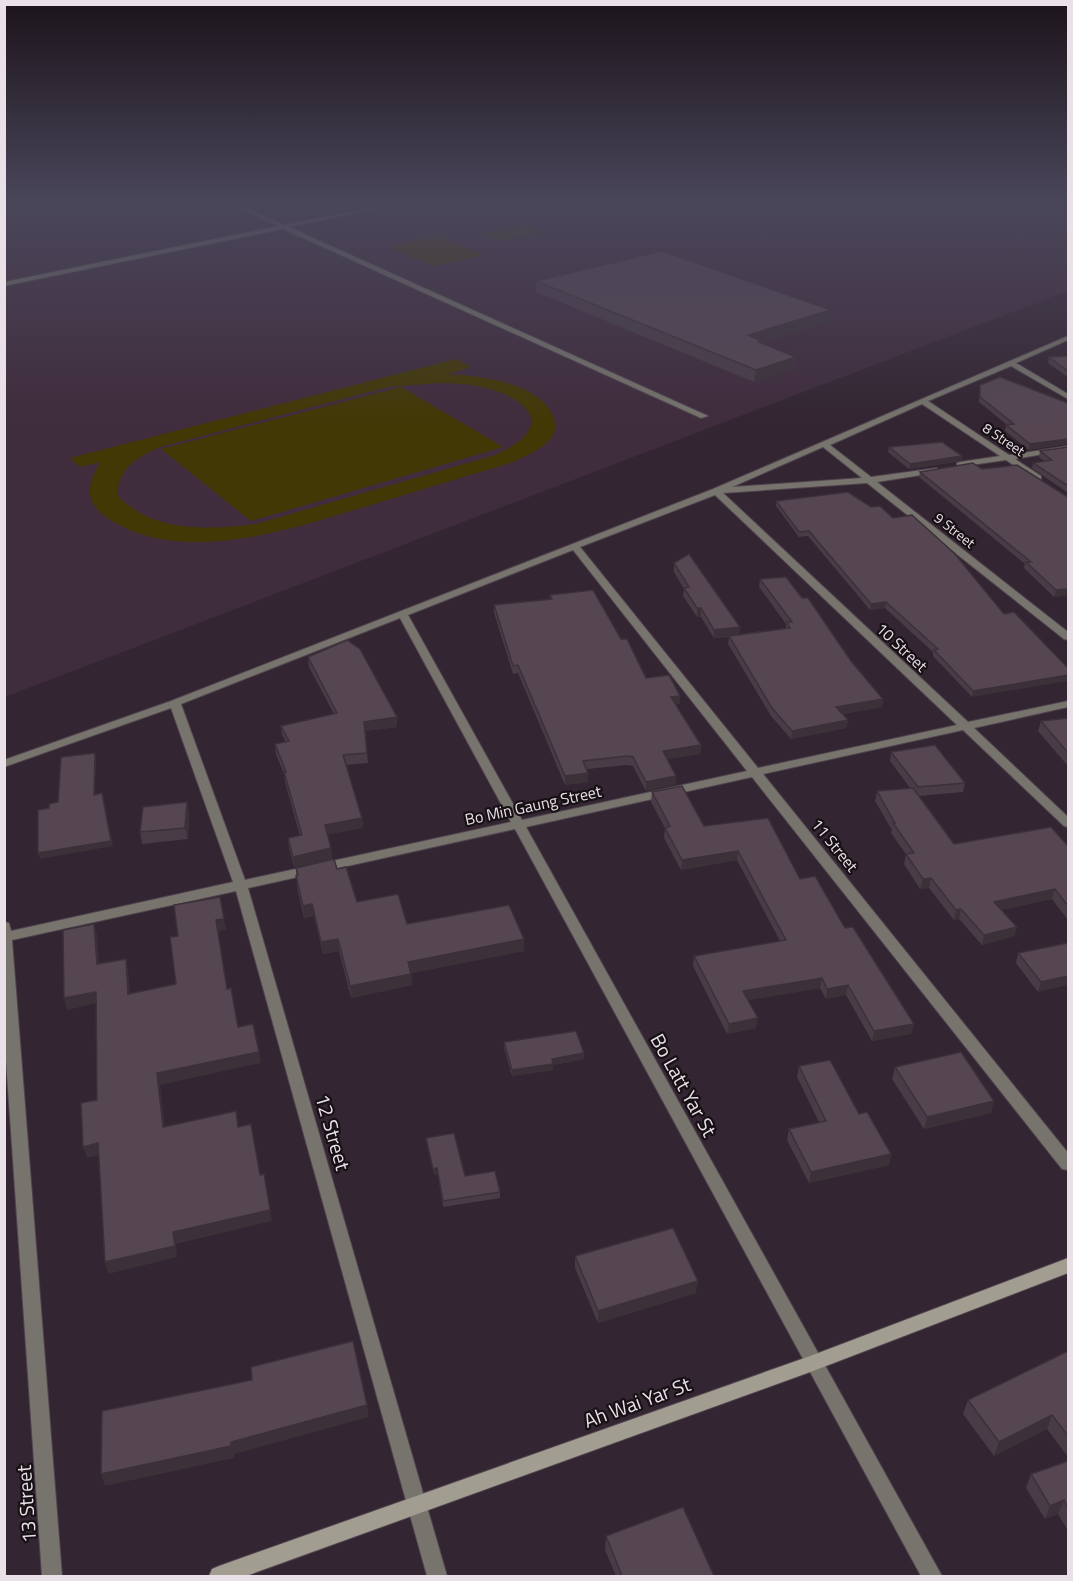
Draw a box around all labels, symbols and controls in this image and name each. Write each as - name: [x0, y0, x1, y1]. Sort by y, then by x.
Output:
- street label: 8 Street: [979, 417, 1029, 461]
- street label: 9 Street: [930, 507, 980, 553]
- street label: 10 Street: [871, 617, 933, 677]
- street label: Bo Min Gaung Street: [463, 779, 604, 831]
- street label: 11 Street: [806, 813, 864, 877]
- street label: Bo Latt Yar St: [643, 1028, 725, 1142]
- street label: 12 Street: [307, 1090, 359, 1174]
- street label: Ah Wai Yar St: [579, 1368, 695, 1436]
- street label: 13 Street: [8, 1464, 44, 1544]

